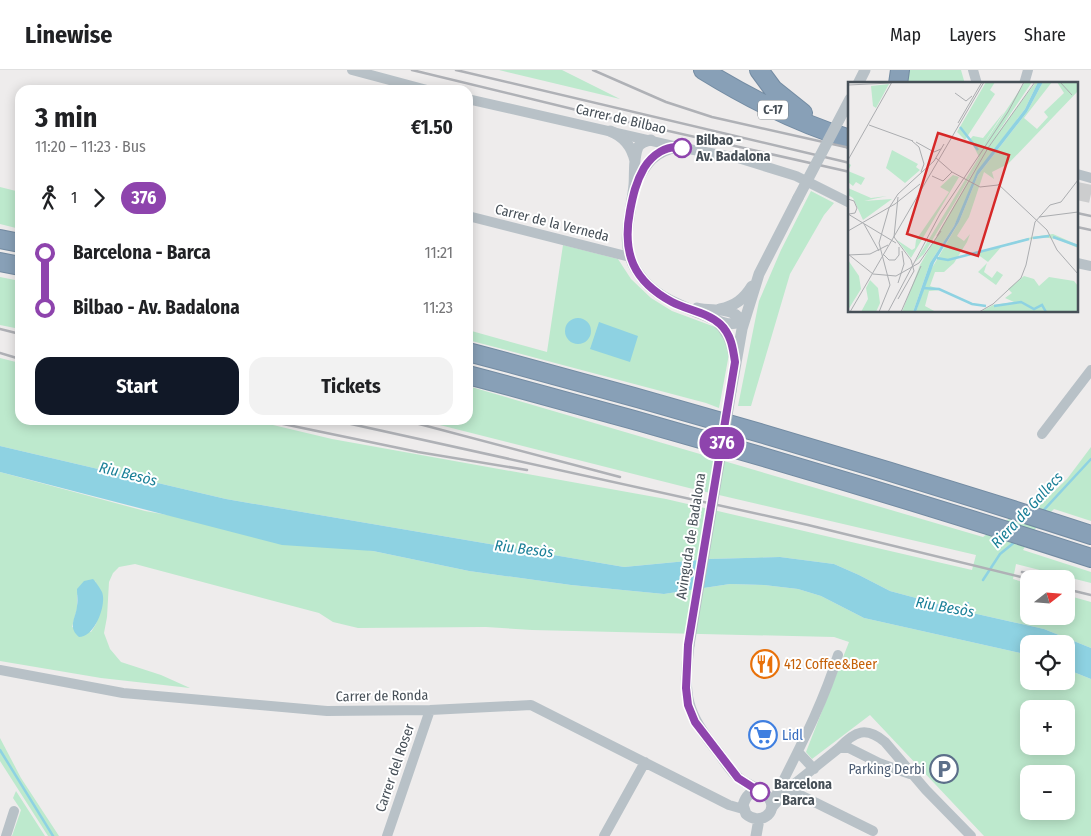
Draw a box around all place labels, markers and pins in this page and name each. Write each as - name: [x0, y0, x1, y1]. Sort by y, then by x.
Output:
- place label: Bilbao - Av. Badalona: [695, 132, 771, 165]
- marker: Bilbao - Av. Badalona: [672, 138, 692, 158]
- restaurant icon: 412 Coffee&Beer: [750, 649, 780, 679]
- place label: 412 Coffee&Beer: [784, 656, 877, 673]
- supermarket icon: Lidl: [748, 720, 778, 750]
- place label: Lidl: [782, 727, 803, 744]
- parking icon: Parking Derbi: [929, 754, 959, 784]
- place label: Parking Derbi: [848, 761, 925, 778]
- place label: Barcelona - Barca: [774, 776, 832, 809]
- marker: Barcelona - Barca: [750, 782, 770, 802]

